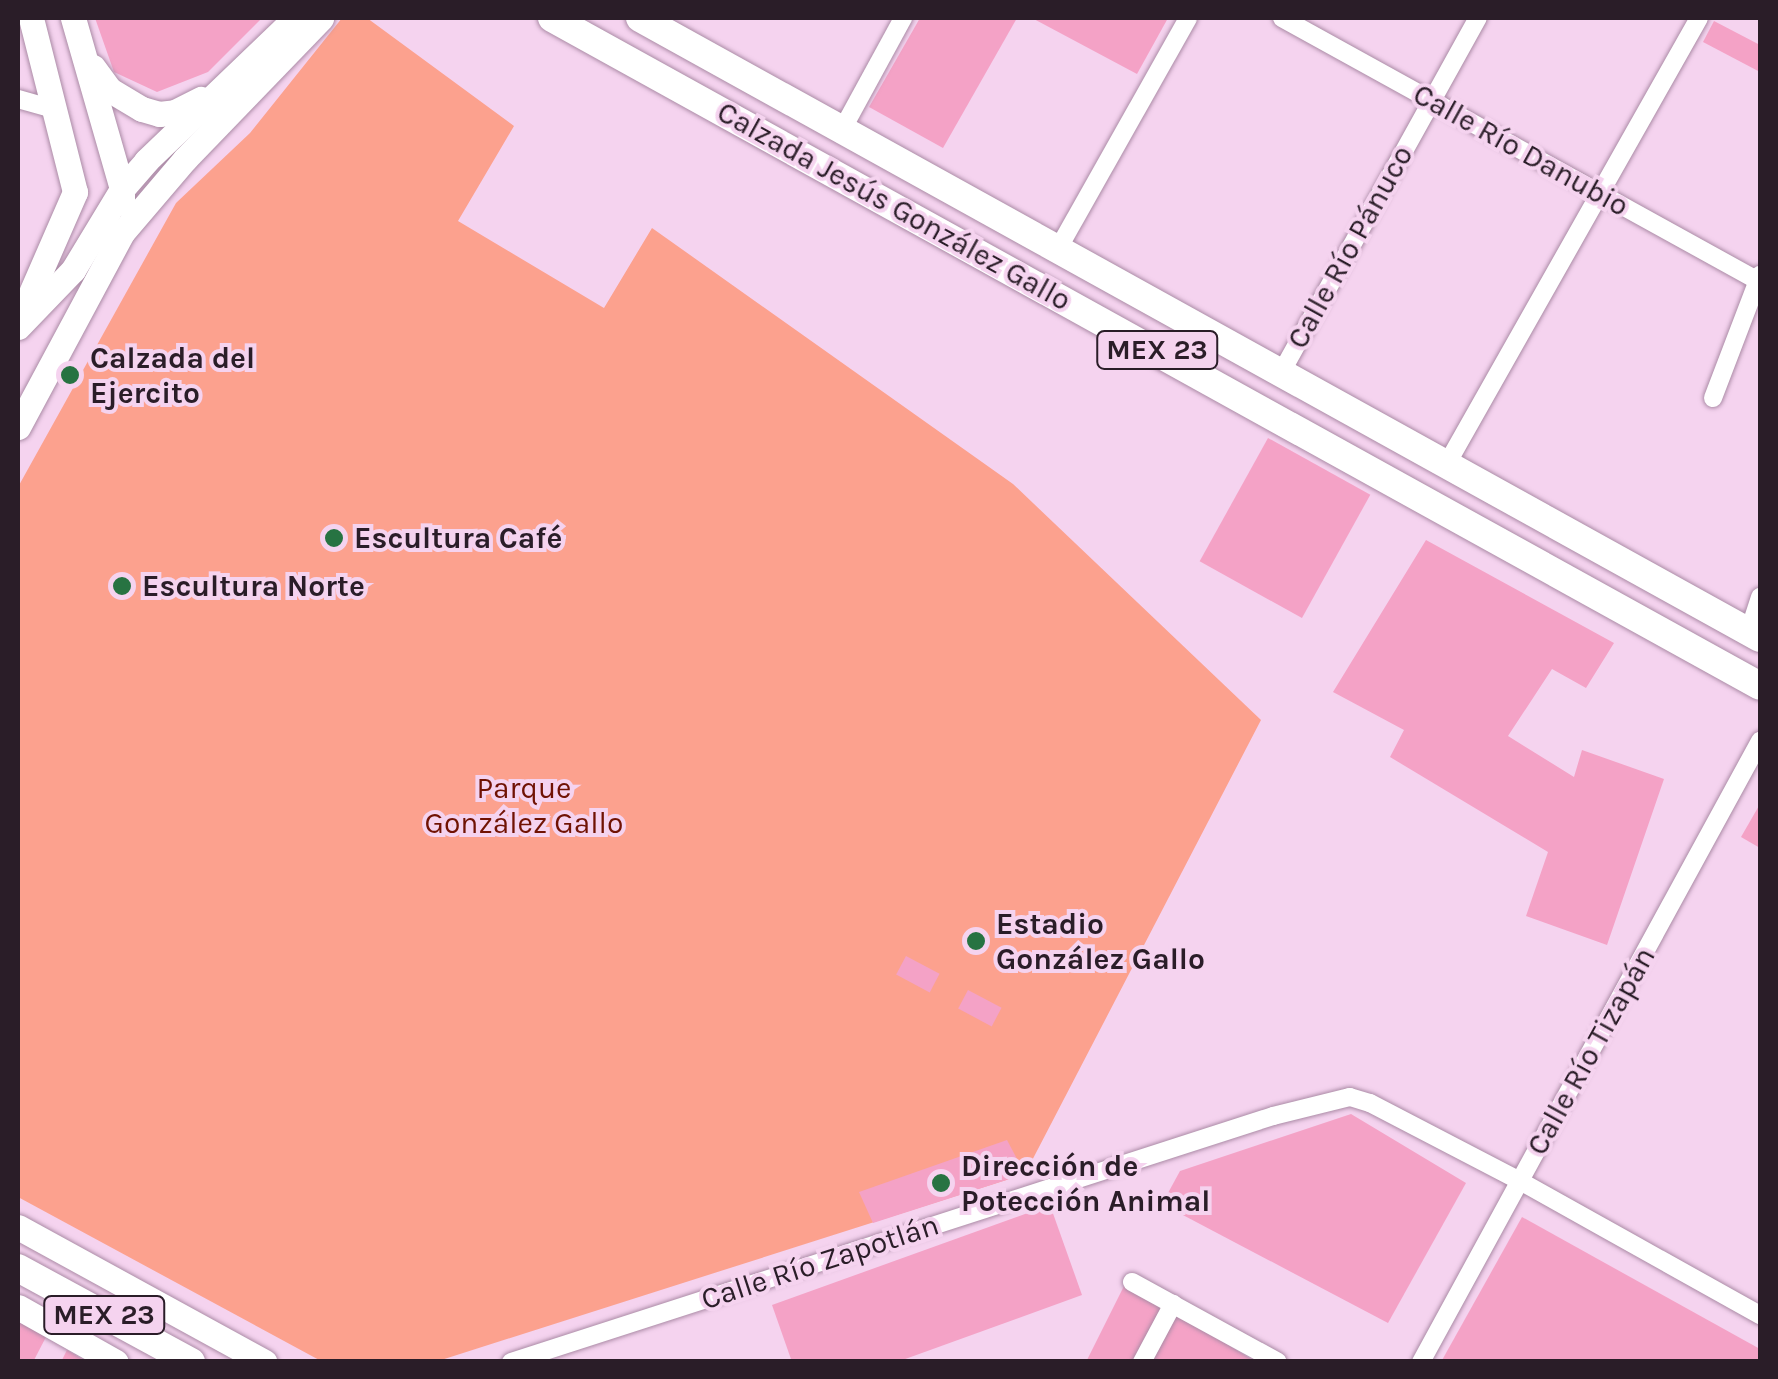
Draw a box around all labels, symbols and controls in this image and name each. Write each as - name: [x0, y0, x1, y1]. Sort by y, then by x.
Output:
- street label: Calle Río Danubio: [1407, 76, 1635, 224]
- street label: Calzada Jesús González Gallo: [711, 94, 1077, 318]
- street label: Calle Río Pánuco: [1279, 139, 1421, 355]
- road number: MEX 23: [1094, 327, 1220, 373]
- place label: Calzada del Ejercito: [90, 340, 255, 410]
- marker: Calzada del Ejercito: [59, 364, 81, 386]
- place label: Escultura Café: [354, 520, 562, 556]
- marker: Escultura Café: [323, 527, 345, 549]
- place label: Escultura Norte: [142, 568, 365, 604]
- marker: Escultura Norte: [111, 575, 133, 597]
- park label: Parque González Gallo: [425, 770, 623, 840]
- place label: Estadio González Gallo: [996, 906, 1205, 976]
- marker: Estadio González Gallo: [965, 930, 987, 952]
- street label: Calle Río Tizapán: [1519, 941, 1663, 1161]
- place label: Dirección de Potección Animal: [961, 1148, 1210, 1218]
- marker: Dirección de Potección Animal: [930, 1172, 952, 1194]
- street label: Calle Río Zapotlán: [697, 1207, 943, 1317]
- road number: MEX 23: [42, 1292, 166, 1338]

